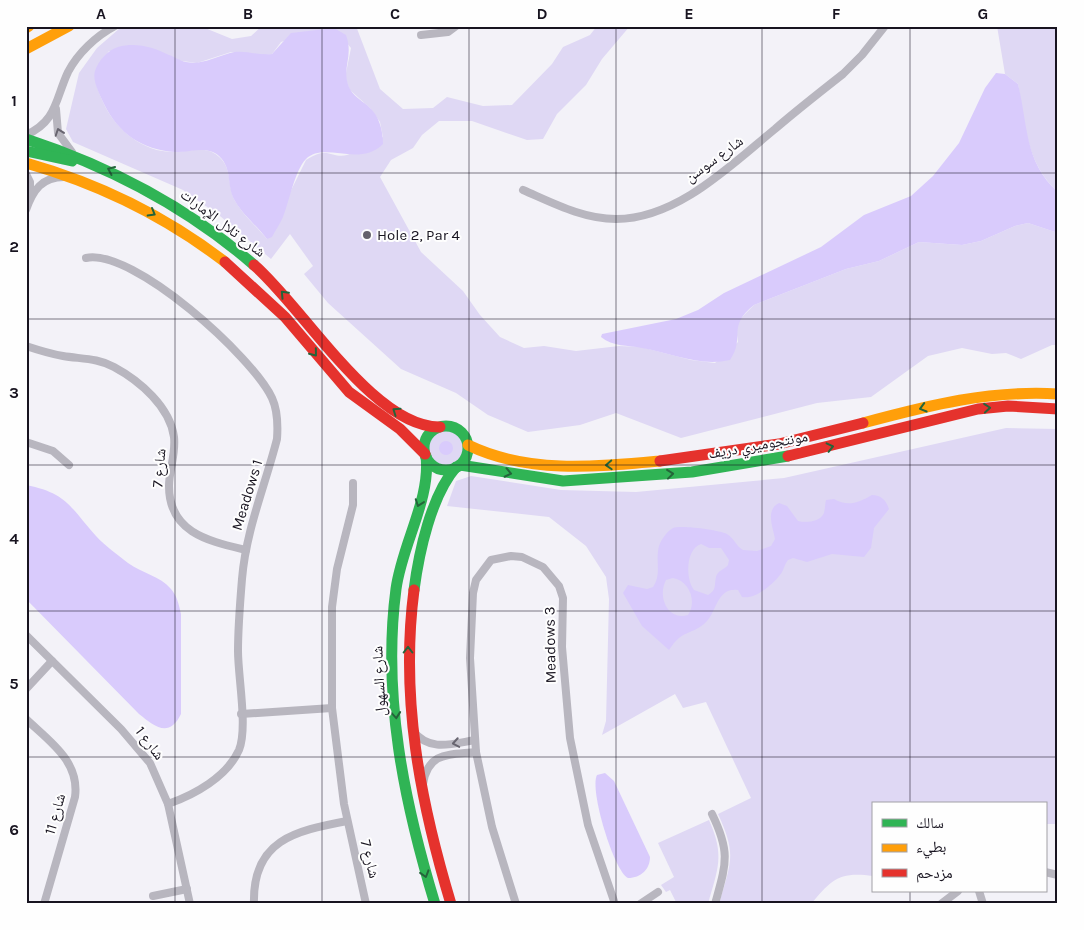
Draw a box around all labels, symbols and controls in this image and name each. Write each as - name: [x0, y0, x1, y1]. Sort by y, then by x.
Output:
- text: A: [96, 4, 106, 23]
- text: B: [243, 4, 253, 23]
- text: C: [390, 4, 400, 23]
- text: D: [537, 4, 548, 23]
- text: E: [684, 4, 694, 23]
- text: F: [832, 4, 841, 23]
- text: G: [978, 4, 988, 23]
- text: 1: [11, 91, 17, 110]
- one-way arrow: [55, 128, 65, 137]
- street label: شارع سوسن: [681, 132, 747, 187]
- one-way arrow: [107, 165, 116, 176]
- street label: شارع تلال الإمارات: [176, 185, 269, 262]
- one-way arrow: [147, 207, 156, 217]
- place label: Hole 2, Par 4: [377, 226, 461, 244]
- marker: Hole 2, Par 4: [361, 229, 373, 241]
- text: 2: [9, 237, 19, 256]
- one-way arrow: [281, 291, 290, 300]
- one-way arrow: [308, 347, 317, 356]
- text: 3: [9, 383, 19, 402]
- one-way arrow: [919, 402, 928, 413]
- one-way arrow: [984, 403, 992, 414]
- one-way arrow: [392, 408, 402, 417]
- street label: مونتجوميري دريف: [707, 427, 810, 465]
- one-way arrow: [825, 442, 834, 453]
- street label: شارع 7: [148, 448, 171, 488]
- street label: Meadows 1: [228, 457, 266, 533]
- one-way arrow: [605, 459, 613, 470]
- one-way arrow: [504, 467, 512, 478]
- one-way arrow: [666, 469, 674, 480]
- one-way arrow: [415, 499, 425, 507]
- text: 4: [9, 529, 19, 548]
- street label: Meadows 3: [540, 606, 560, 684]
- street label: شارع السهول: [368, 645, 391, 717]
- one-way arrow: [403, 645, 414, 653]
- text: 5: [9, 674, 19, 693]
- one-way arrow: [390, 711, 401, 719]
- street label: شارع 1: [131, 723, 168, 764]
- one-way arrow: [451, 738, 460, 748]
- street label: شارع 11: [41, 791, 70, 837]
- legend: [872, 802, 1046, 892]
- text: سالك: [916, 814, 944, 832]
- text: 6: [9, 820, 19, 839]
- street label: شارع 7: [356, 838, 383, 881]
- text: بطيء: [916, 838, 946, 859]
- text: مزدحم: [916, 864, 953, 883]
- one-way arrow: [420, 870, 430, 878]

